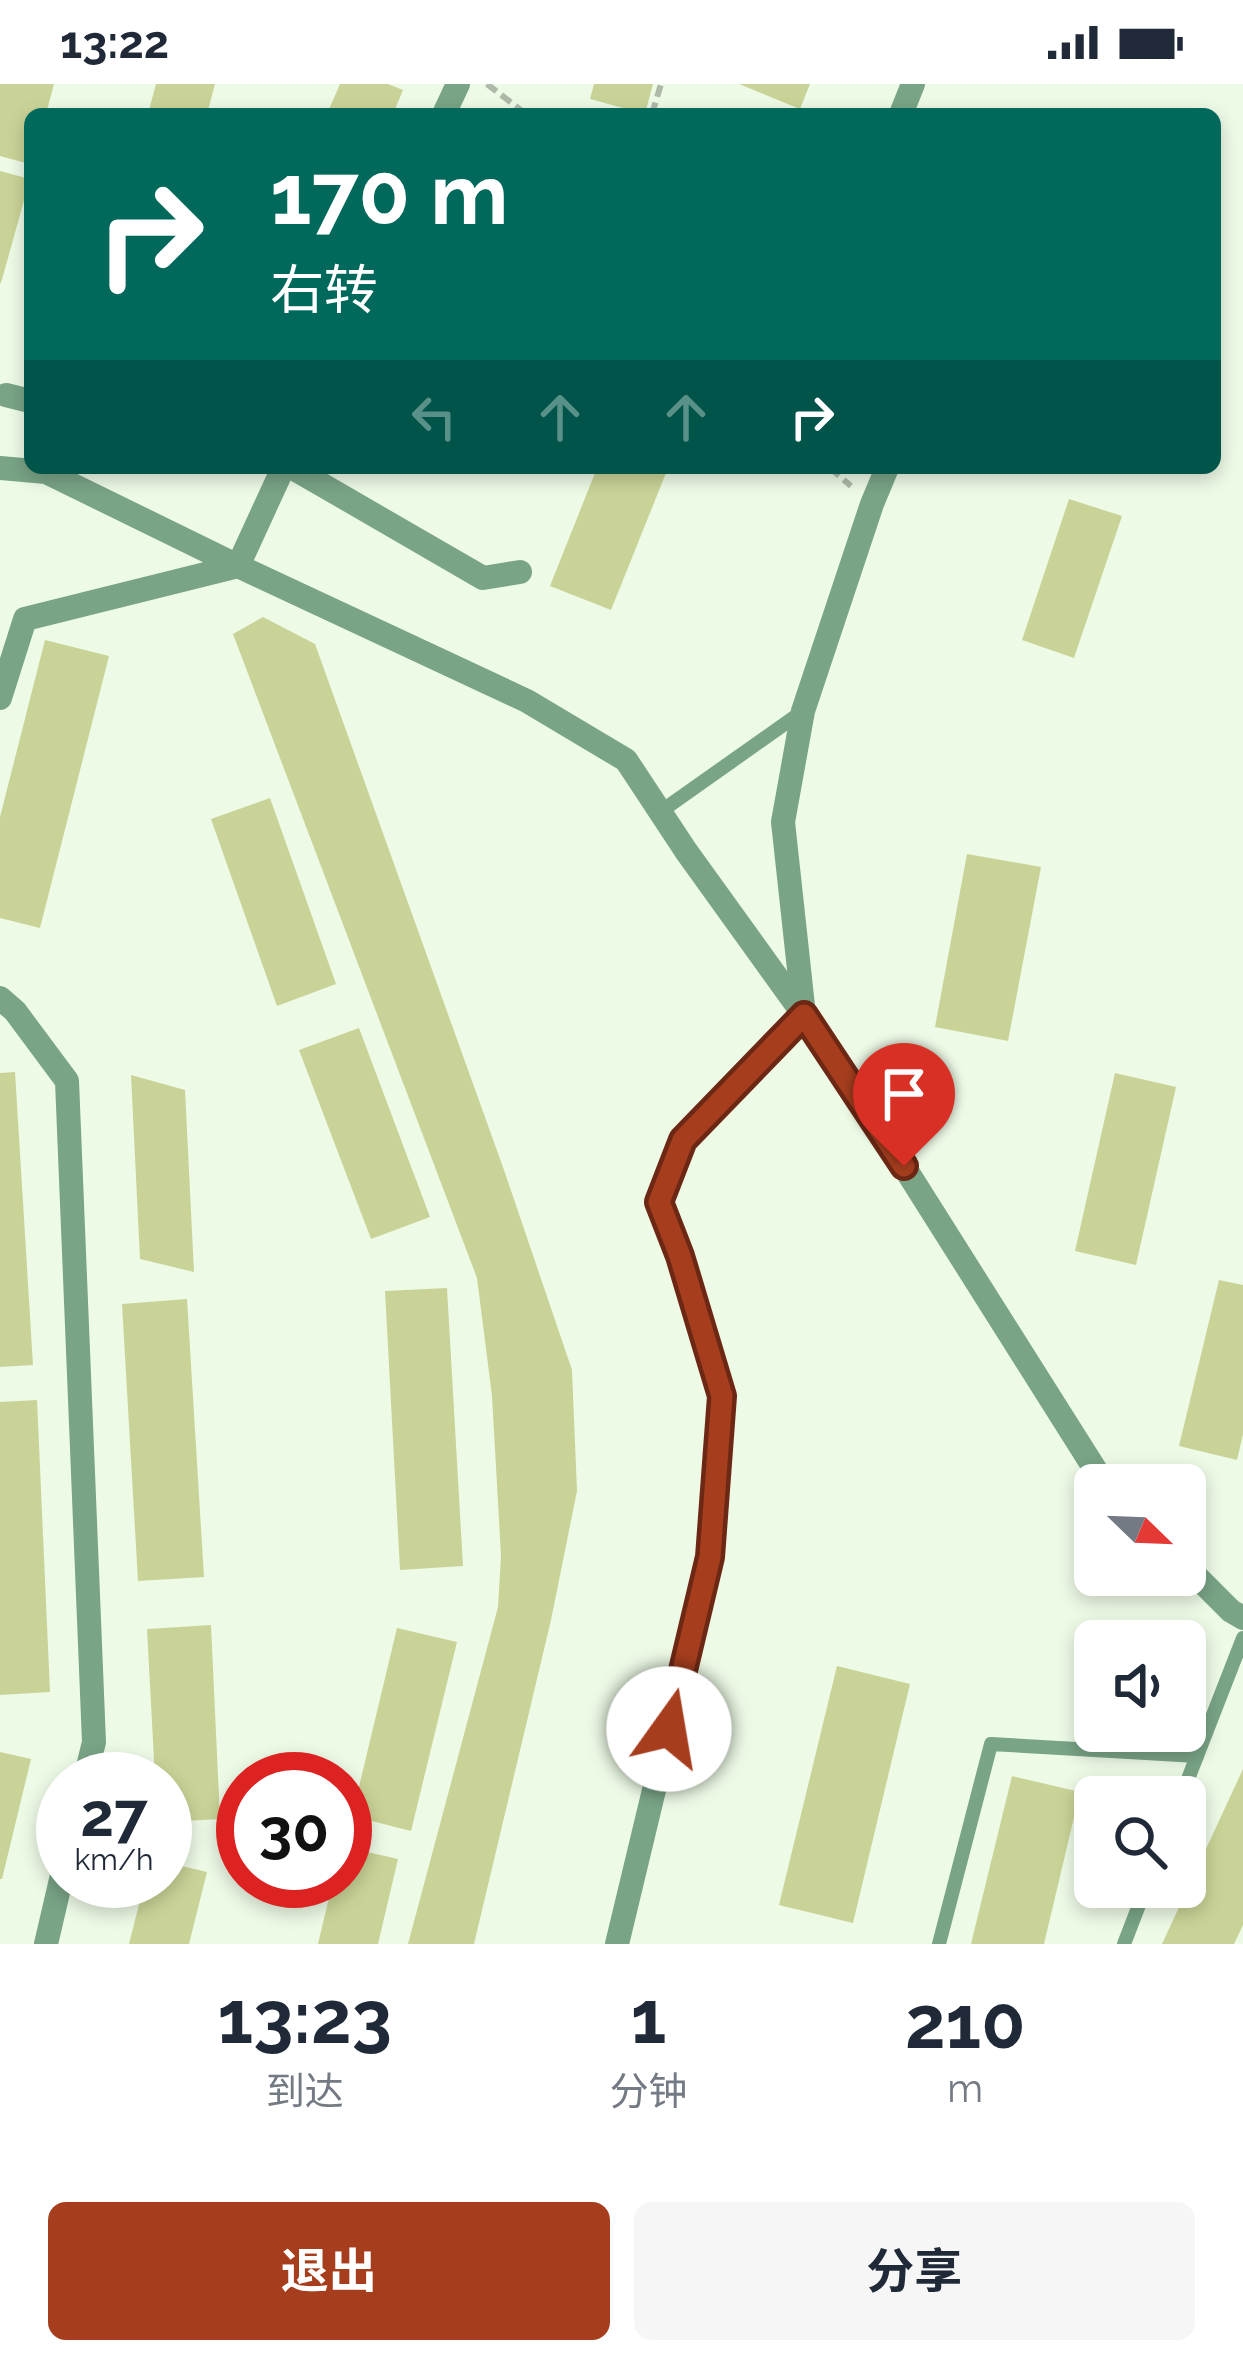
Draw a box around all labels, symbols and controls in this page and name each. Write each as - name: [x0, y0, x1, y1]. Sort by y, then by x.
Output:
- text: 13:22: [60, 16, 169, 69]
- text: 170 m: [270, 145, 509, 244]
- icon: right: [72, 156, 228, 312]
- text: 右转: [270, 258, 378, 322]
- icon: left: [401, 384, 467, 450]
- icon: ahead: [527, 384, 593, 450]
- icon: ahead: [653, 384, 719, 450]
- icon: right: [779, 384, 845, 450]
- pin: [853, 1043, 955, 1166]
- icon: arrive: [871, 1061, 937, 1127]
- north arrow: [1074, 1464, 1206, 1596]
- map controls: [1074, 1464, 1206, 1908]
- button: sound: [1074, 1620, 1206, 1752]
- position arrow: [606, 1666, 732, 1792]
- speed limit sign: 30: [216, 1752, 372, 1908]
- button: search: [1074, 1776, 1206, 1908]
- text: 27: [80, 1780, 148, 1850]
- text: km/h: [74, 1842, 154, 1877]
- text: 13:23: [218, 1975, 392, 2060]
- text: 1: [631, 1975, 666, 2060]
- text: 210: [905, 1980, 1025, 2065]
- text: m: [947, 2065, 983, 2111]
- text: 到达: [266, 2068, 344, 2114]
- text: 分钟: [609, 2068, 687, 2114]
- button: 退出: [48, 2202, 610, 2340]
- button: 分享: [634, 2202, 1195, 2340]

